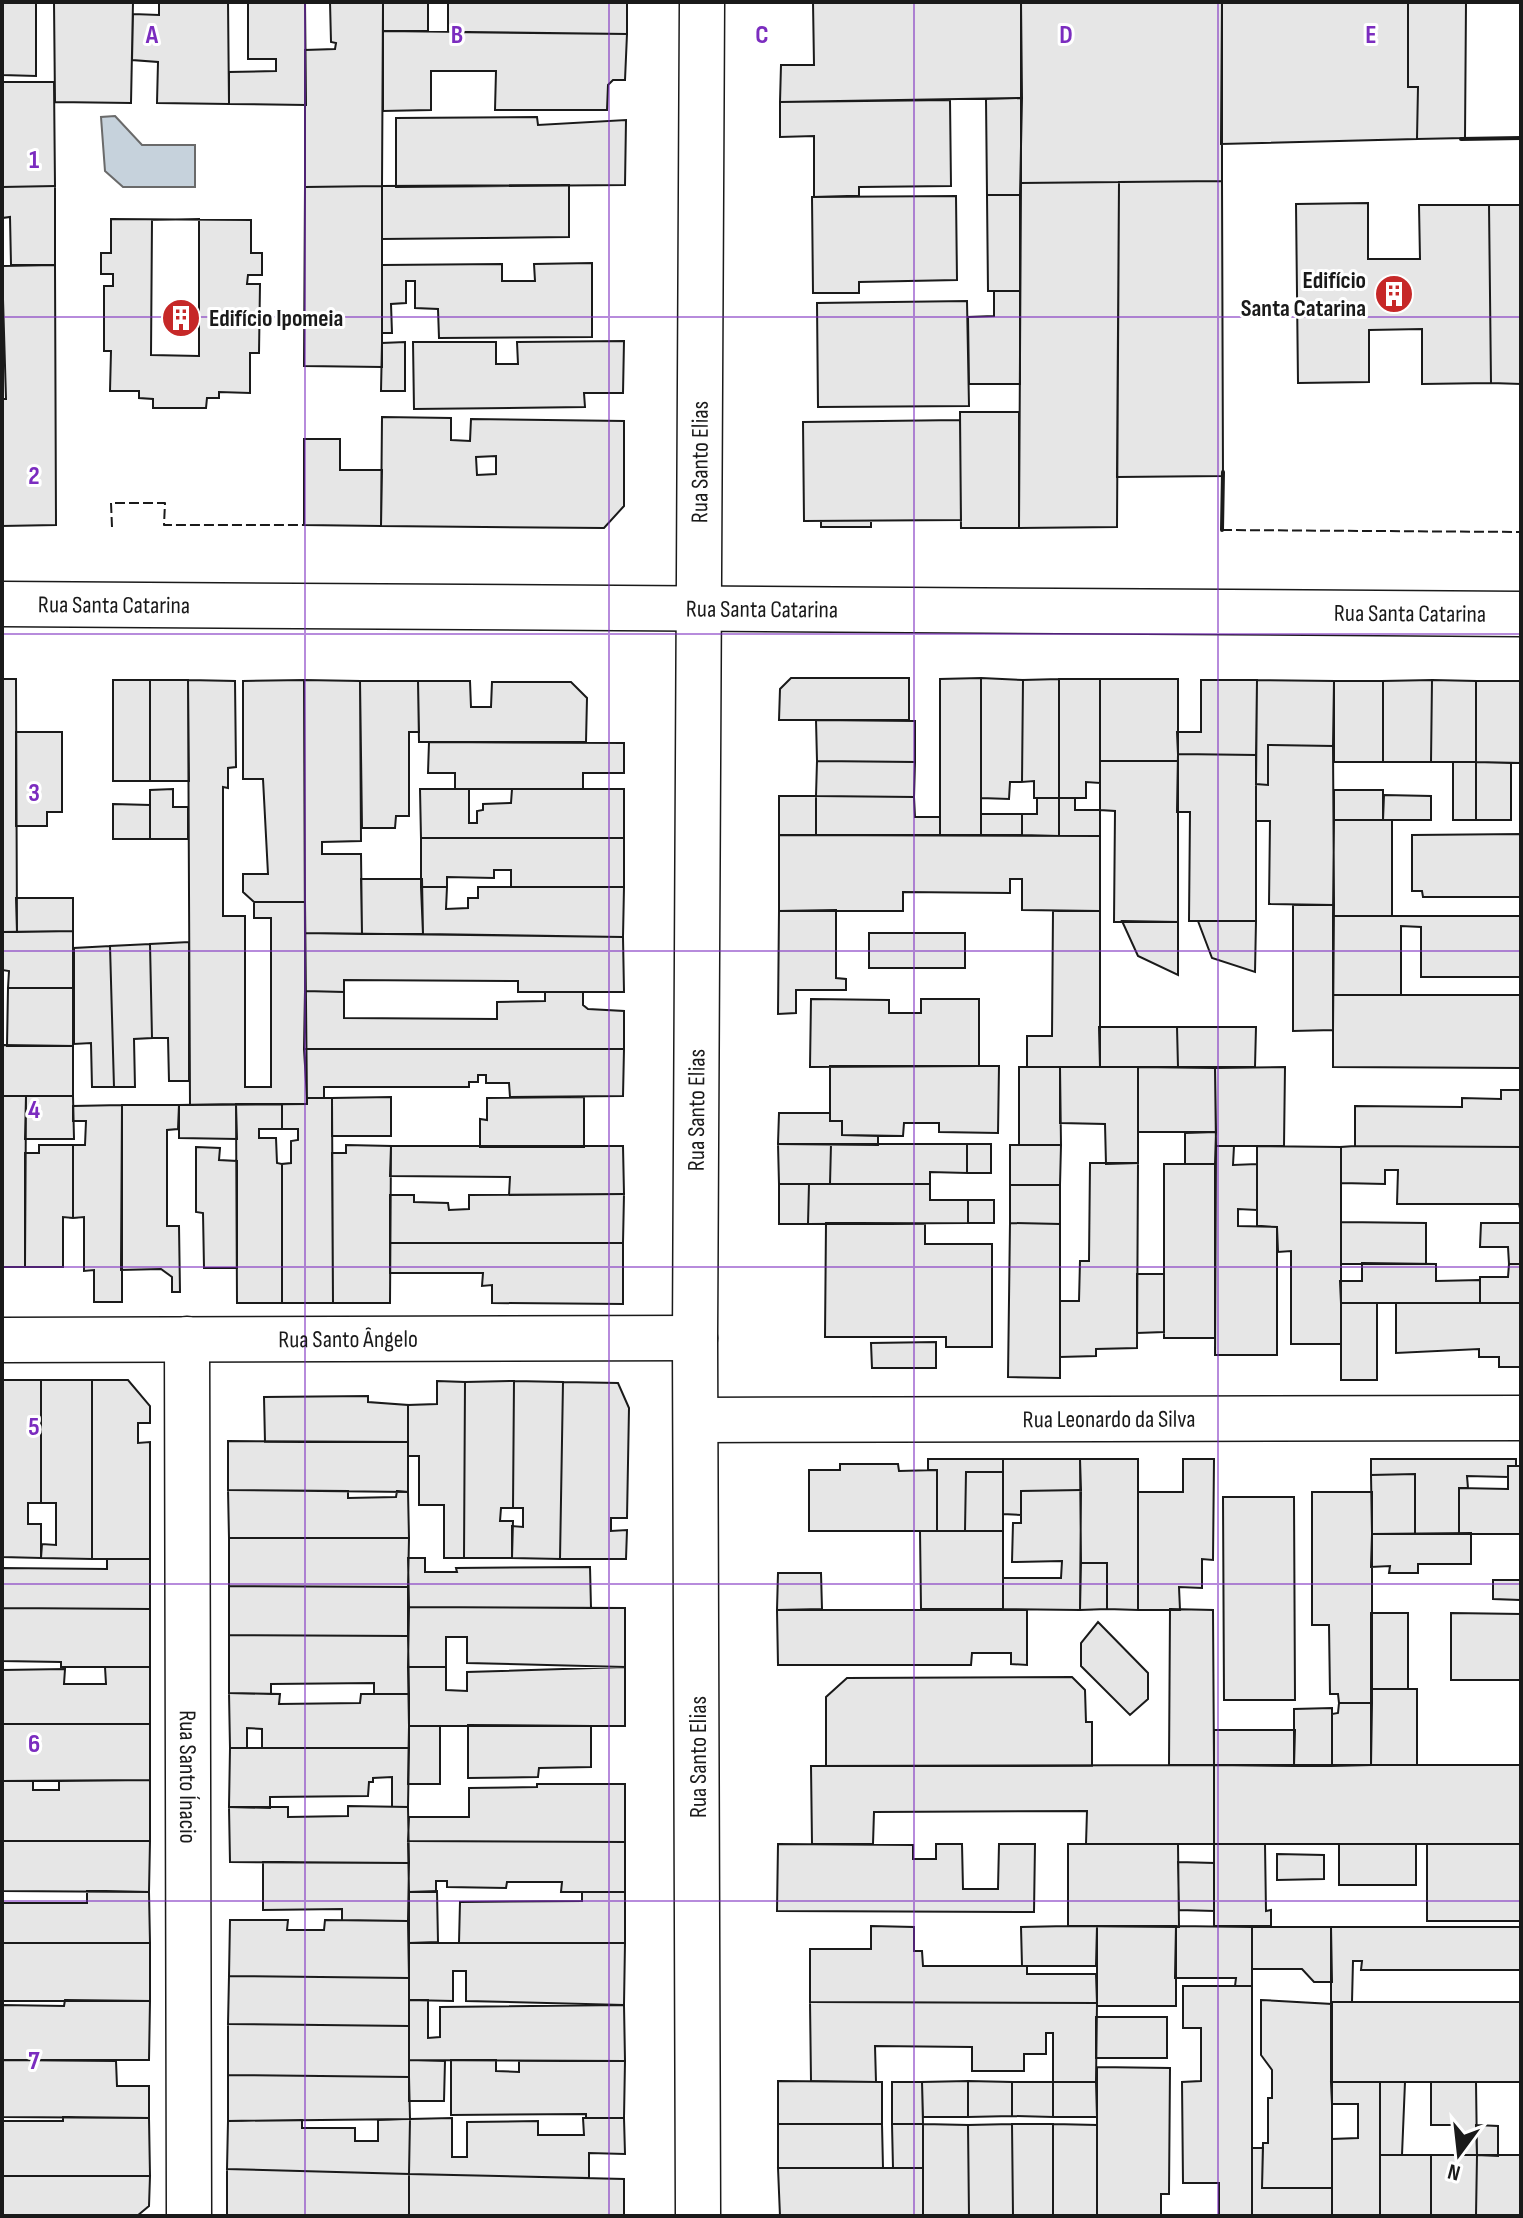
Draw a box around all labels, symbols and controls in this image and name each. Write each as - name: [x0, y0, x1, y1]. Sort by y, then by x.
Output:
- text: A: [145, 20, 159, 51]
- text: B: [451, 20, 463, 51]
- text: C: [755, 20, 769, 51]
- text: D: [1059, 20, 1073, 51]
- text: E: [1365, 20, 1377, 51]
- text: 1: [29, 145, 39, 176]
- place label: Edifício Santa Catarina: [1241, 266, 1366, 323]
- building icon: Edifício Santa Catarina: [1373, 273, 1415, 315]
- building icon: Edifício Ipomeia: [160, 297, 202, 339]
- place label: Edifício Ipomeia: [209, 304, 343, 333]
- street label: Rua Santo Elias: [685, 401, 714, 523]
- text: 2: [28, 461, 40, 492]
- street label: Rua Santa Catarina: [38, 590, 190, 620]
- street label: Rua Santa Catarina: [686, 594, 838, 624]
- street label: Rua Santa Catarina: [1334, 598, 1486, 628]
- text: 3: [28, 778, 40, 809]
- street label: Rua Santo Elias: [681, 1049, 711, 1171]
- text: 4: [28, 1095, 40, 1126]
- street label: Rua Santo Ângelo: [278, 1324, 418, 1354]
- street label: Rua Leonardo da Silva: [1023, 1404, 1195, 1434]
- text: 5: [28, 1412, 40, 1443]
- street label: Rua Santo Elias: [684, 1696, 713, 1818]
- street label: Rua Santo Ínacio: [173, 1710, 203, 1844]
- text: 6: [28, 1729, 40, 1760]
- text: 7: [28, 2046, 40, 2077]
- north arrow: [1419, 2114, 1499, 2194]
- text: N: [1445, 2157, 1463, 2186]

